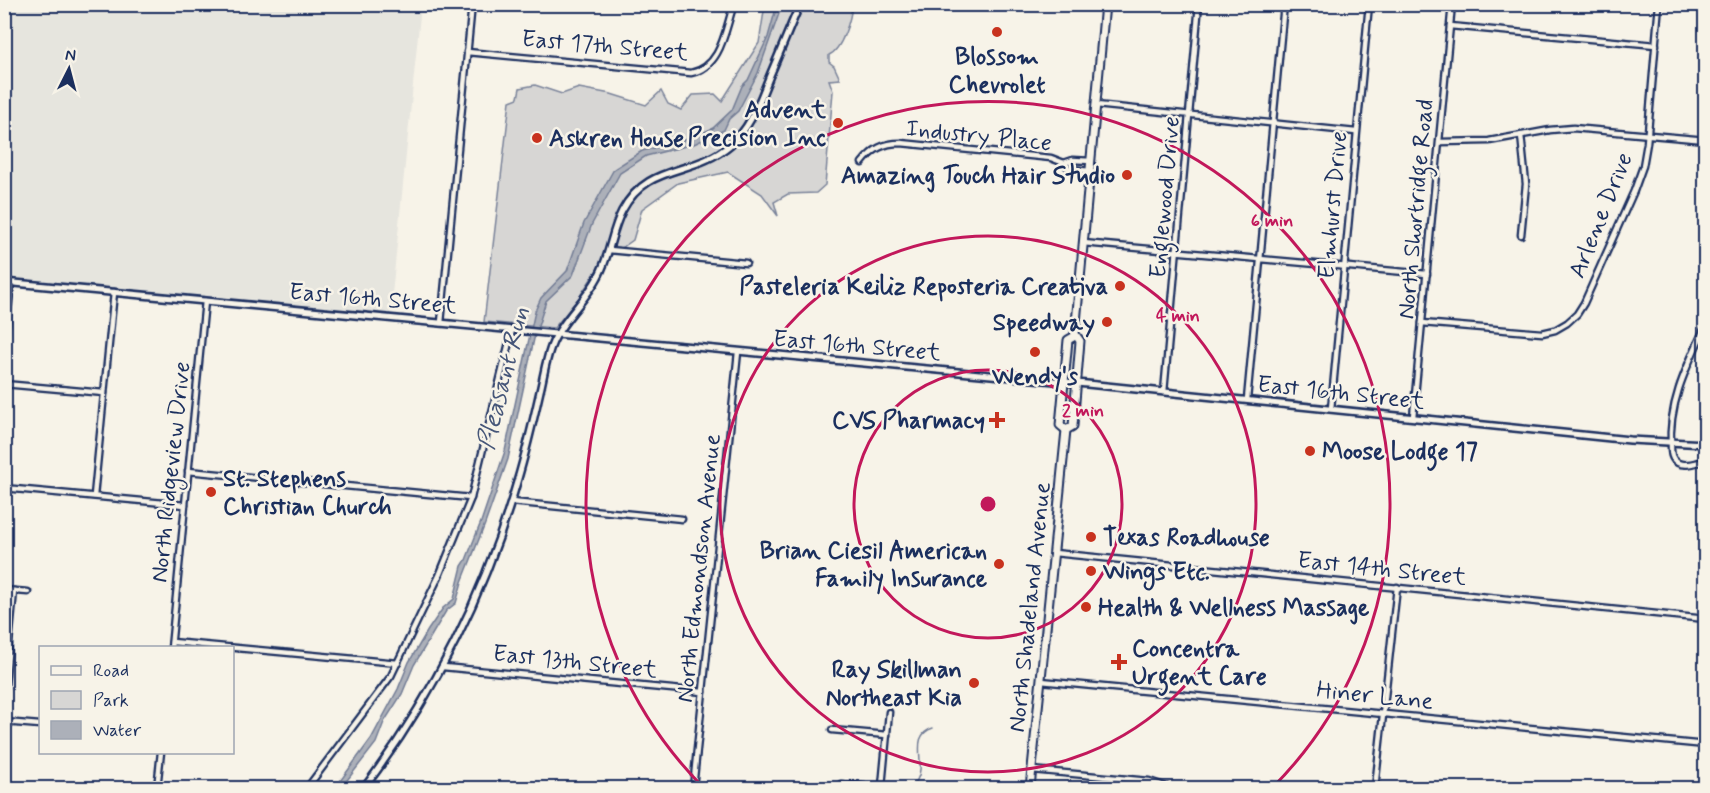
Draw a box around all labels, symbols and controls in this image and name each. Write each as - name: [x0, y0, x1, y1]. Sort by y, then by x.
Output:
- street label: East 17th Street: [520, 24, 689, 69]
- marker: Blossom Chevrolet: [990, 25, 1004, 39]
- north arrow: [39, 39, 99, 99]
- place label: Blossom Chevrolet: [949, 42, 1045, 101]
- text: N: [64, 45, 77, 67]
- place label: Advent Precision Inc: [688, 95, 827, 154]
- street label: North Shortridge Road: [1391, 98, 1445, 321]
- street label: Industry Place: [904, 113, 1053, 160]
- street label: Englewood Drive: [1143, 115, 1191, 280]
- marker: Advent Precision Inc: [831, 116, 845, 130]
- place label: Askren House: [549, 124, 684, 155]
- street label: Elmhurst Drive: [1312, 130, 1355, 281]
- marker: Askren House: [530, 131, 544, 145]
- street label: Arlene Drive: [1562, 148, 1641, 283]
- place label: Amazing Touch Hair Studio: [841, 161, 1115, 193]
- marker: Amazing Touch Hair Studio: [1120, 168, 1134, 182]
- text: 6 min: [1251, 209, 1293, 233]
- place label: Pasteleria Keiliz Reposteria Creativa: [739, 272, 1108, 303]
- street label: East 16th Street: [288, 277, 458, 322]
- marker: Pasteleria Keiliz Reposteria Creativa: [1113, 279, 1127, 293]
- water label: Pleasant Run: [470, 303, 538, 454]
- text: 4 min: [1156, 304, 1200, 328]
- place label: Speedway: [993, 308, 1095, 339]
- marker: Speedway: [1100, 315, 1114, 329]
- street label: East 16th Street: [772, 324, 942, 369]
- marker: Wendy's: [1028, 345, 1042, 359]
- street label: North Ridgeview Drive: [144, 360, 201, 584]
- place label: Wendy's: [991, 362, 1078, 393]
- street label: East 16th Street: [1256, 369, 1426, 418]
- text: 2 min: [1062, 399, 1104, 423]
- place label: CVS Pharmacy: [832, 406, 985, 437]
- marker: CVS Pharmacy: [990, 413, 1004, 427]
- street label: North Edmondson Avenue: [670, 432, 729, 704]
- place label: Moose Lodge 17: [1322, 437, 1478, 471]
- marker: Moose Lodge 17: [1303, 444, 1317, 458]
- place label: St. Stephens Christian Church: [223, 464, 392, 523]
- street label: North Shadeland Avenue: [1002, 480, 1059, 734]
- marker: St. Stephens Christian Church: [204, 485, 218, 499]
- centre of rings: [978, 494, 998, 514]
- place label: Texas Roadhouse: [1103, 523, 1270, 554]
- marker: Texas Roadhouse: [1084, 530, 1098, 544]
- place label: Brian Ciesil American Family Insurance: [760, 536, 988, 595]
- street label: East 14th Street: [1296, 545, 1468, 594]
- marker: Brian Ciesil American Family Insurance: [992, 557, 1006, 571]
- place label: Wings Etc.: [1102, 557, 1210, 591]
- marker: Wings Etc.: [1084, 564, 1098, 578]
- place label: Health & Wellness Massage: [1098, 593, 1370, 625]
- marker: Health & Wellness Massage: [1079, 600, 1093, 614]
- place label: Concentra Urgent Care: [1132, 634, 1267, 696]
- street label: East 13th Street: [491, 638, 659, 687]
- legend: [39, 646, 234, 754]
- marker: Concentra Urgent Care: [1110, 653, 1128, 671]
- place label: Ray Skillman Northeast Kia: [826, 655, 962, 714]
- text: Road: [93, 659, 129, 683]
- street label: Hiner Lane: [1315, 675, 1435, 718]
- marker: Ray Skillman Northeast Kia: [967, 676, 981, 690]
- text: Park: [93, 689, 129, 713]
- text: Water: [93, 719, 142, 743]

